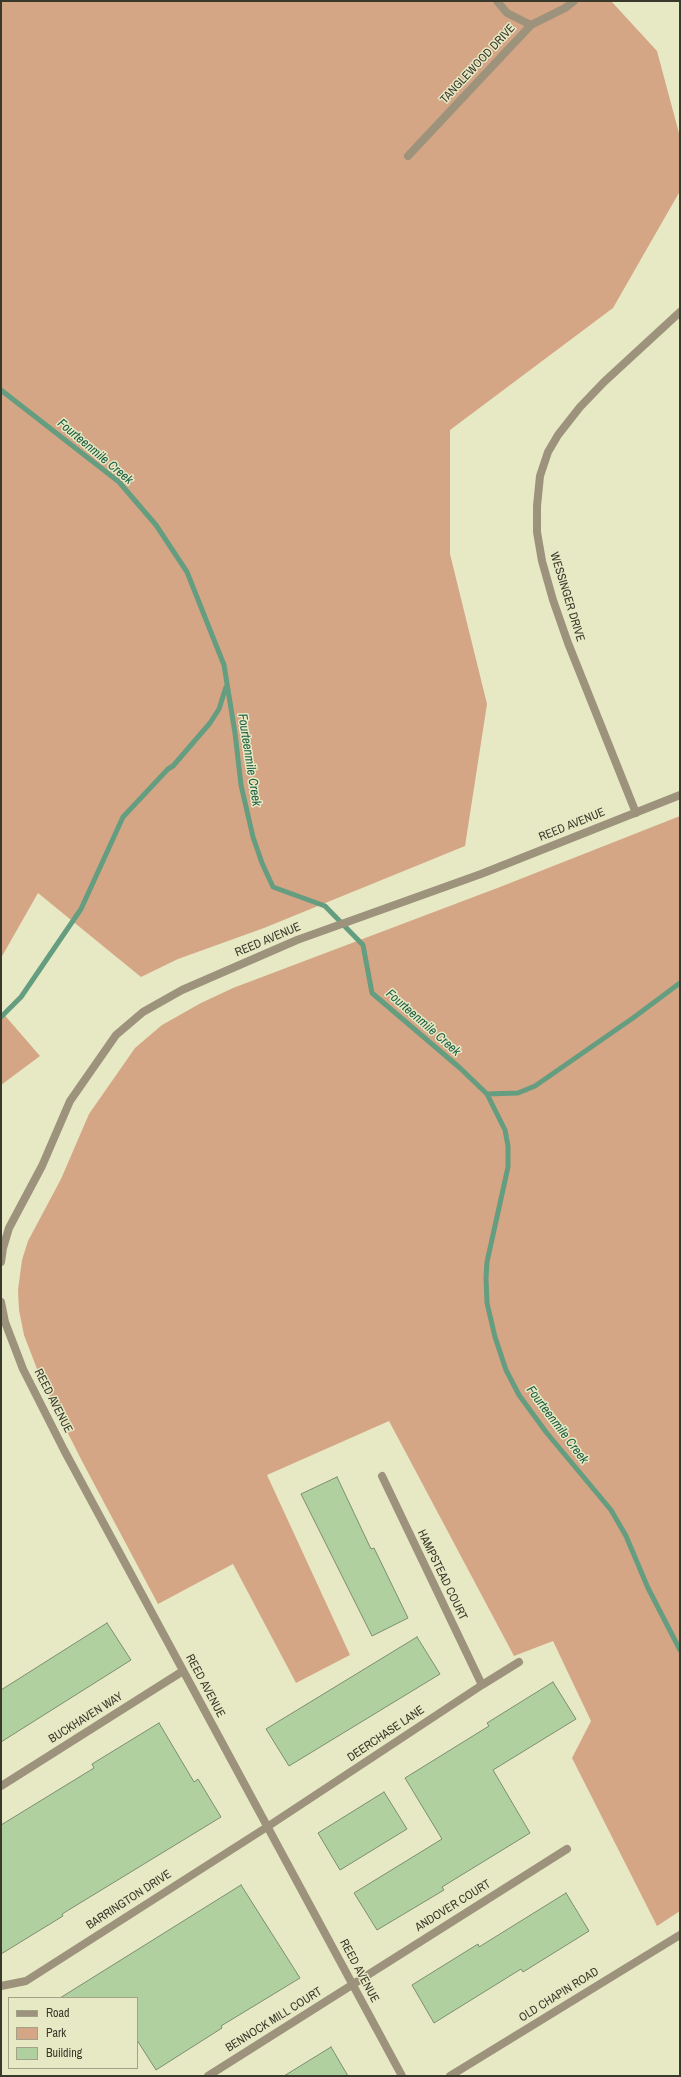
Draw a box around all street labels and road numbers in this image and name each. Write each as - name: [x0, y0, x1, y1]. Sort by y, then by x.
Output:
- street label: TANGLEWOOD DRIVE: [438, 21, 518, 107]
- street label: WESSINGER DRIVE: [547, 550, 587, 644]
- street label: REED AVENUE: [537, 805, 607, 845]
- street label: REED AVENUE: [233, 920, 303, 960]
- street label: REED AVENUE: [31, 1367, 75, 1435]
- street label: HAMPSTEAD COURT: [414, 1527, 470, 1623]
- street label: REED AVENUE: [182, 1652, 228, 1720]
- street label: BUCKHAVEN WAY: [46, 1689, 126, 1747]
- street label: DEERCHASE LANE: [345, 1703, 427, 1765]
- street label: BARRINGTON DRIVE: [84, 1867, 174, 1933]
- street label: ANDOVER COURT: [413, 1877, 493, 1935]
- street label: REED AVENUE: [336, 1937, 382, 2005]
- street label: OLD CHAPIN ROAD: [516, 1965, 602, 2025]
- street label: BENNOCK MILL COURT: [223, 1985, 325, 2055]

